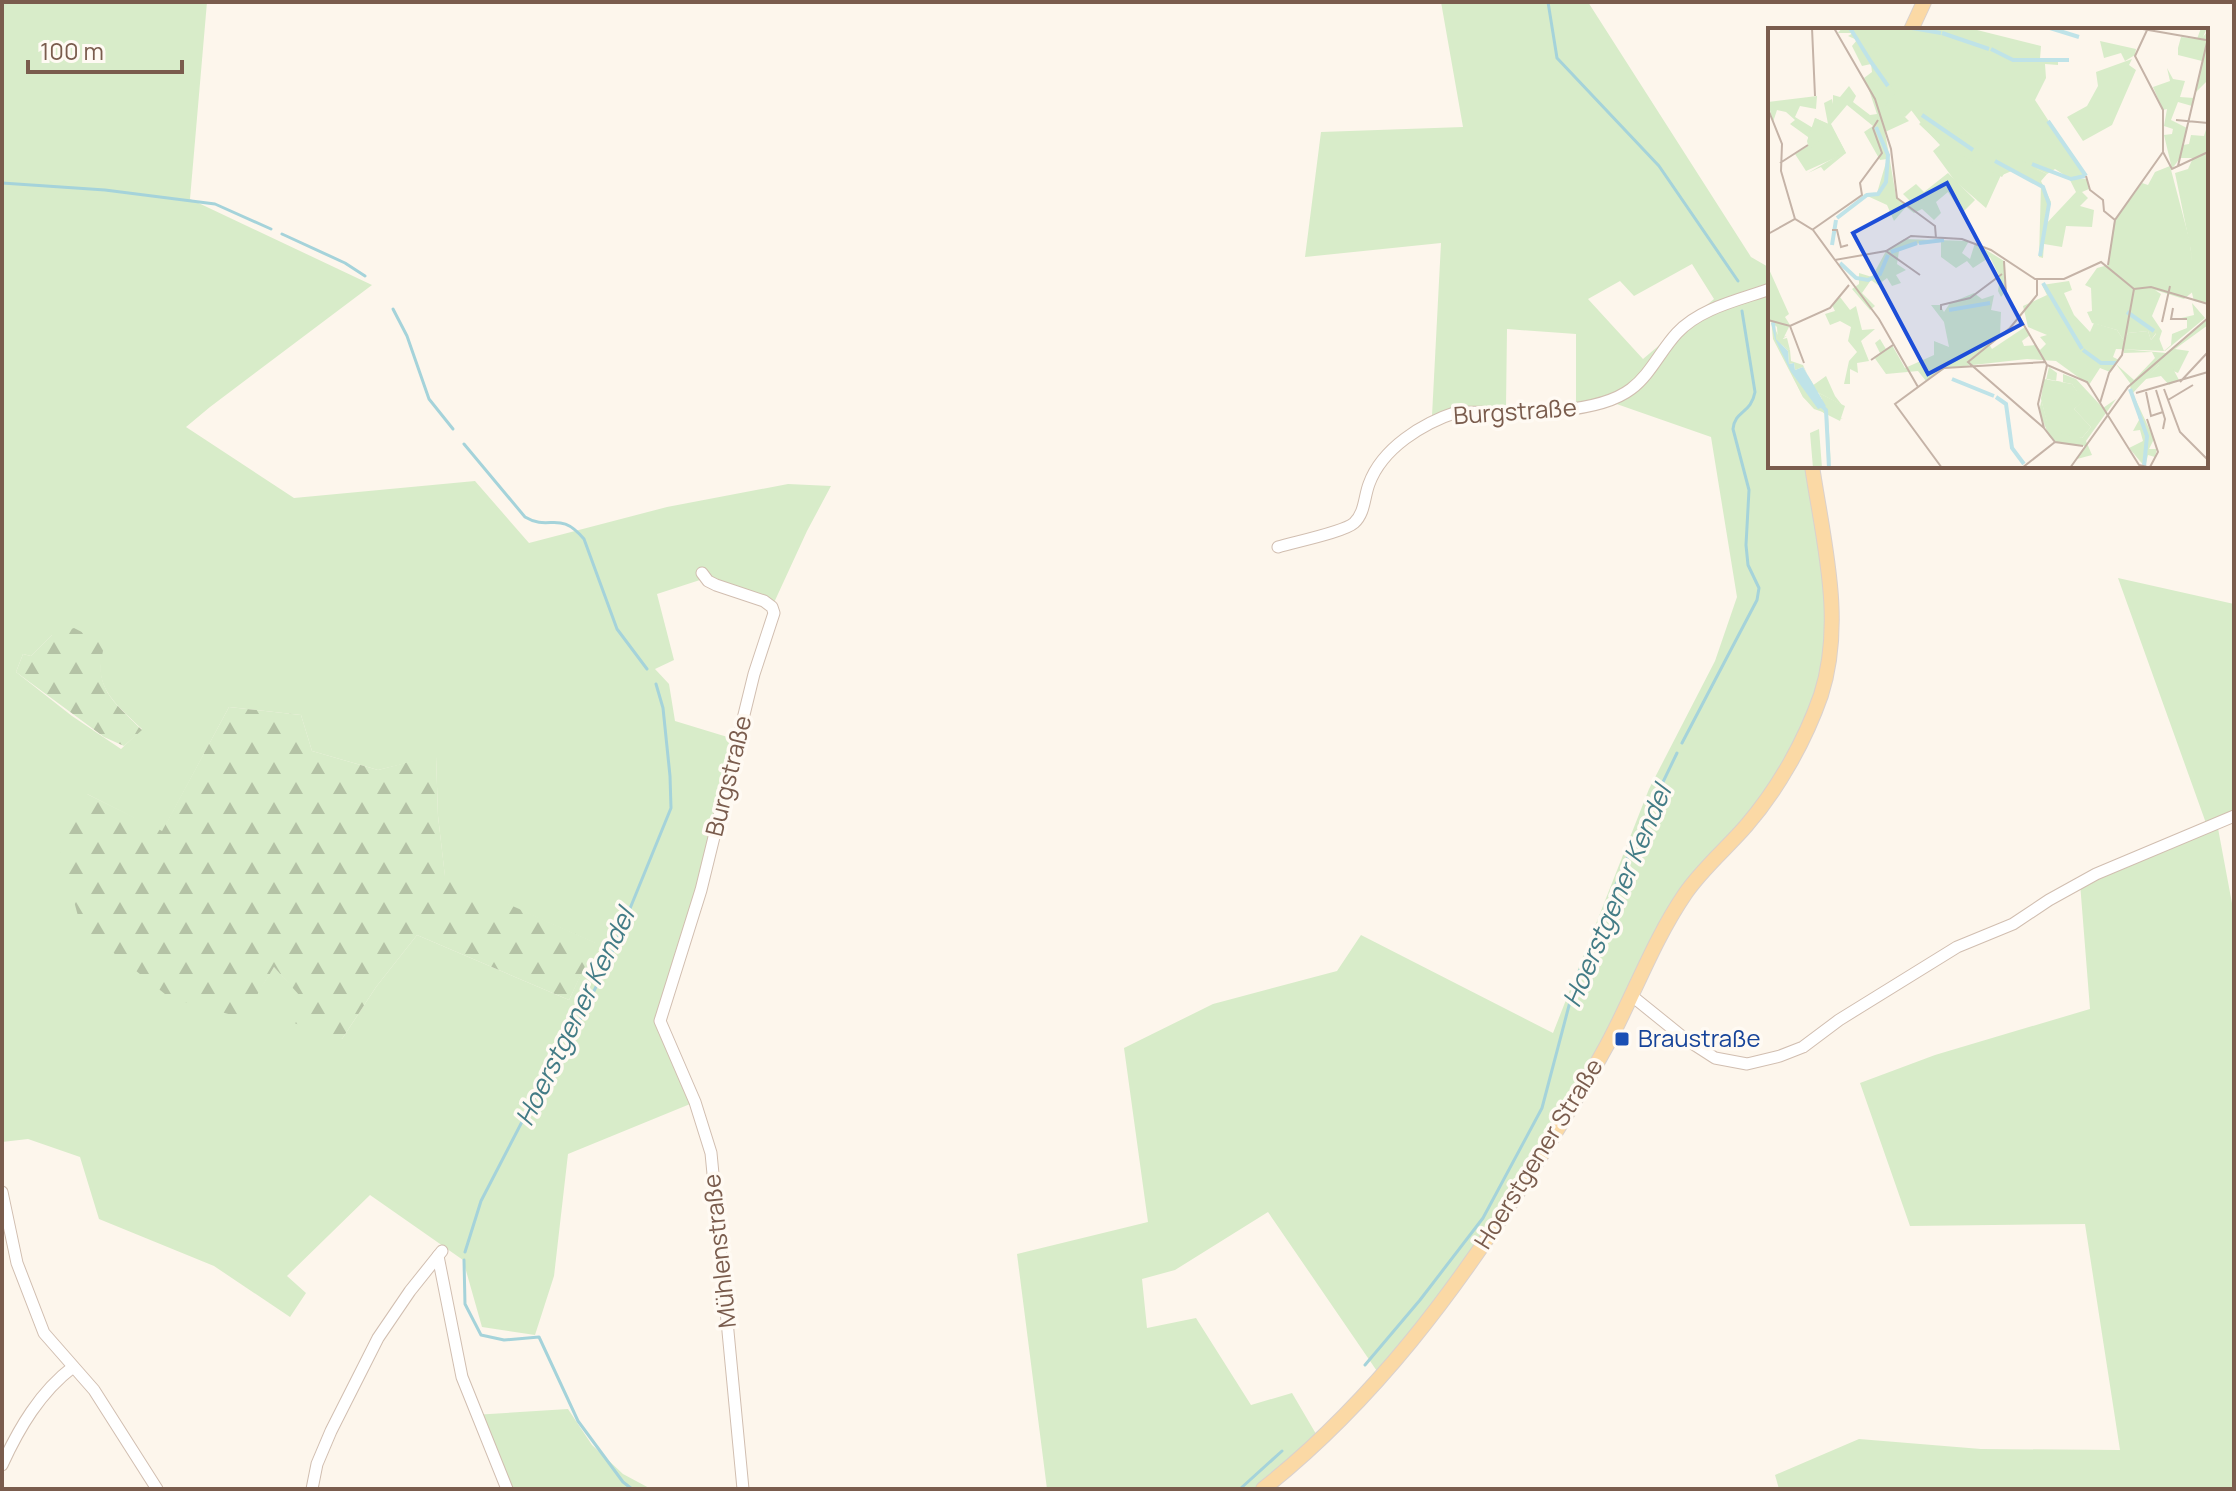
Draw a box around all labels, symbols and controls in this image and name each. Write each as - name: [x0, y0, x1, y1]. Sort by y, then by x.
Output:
- scale bar: [28, 24, 182, 74]
- inset map: [1768, 28, 2208, 468]
- text: 100 m: [40, 34, 104, 67]
- street label: Burgstraße: [1452, 390, 1578, 431]
- street label: Burgstraße: [697, 712, 758, 840]
- water label: Hoerstgener Kendel: [1553, 776, 1680, 1012]
- water label: Hoerstgener Kendel: [506, 899, 644, 1131]
- place label: Braustraße: [1638, 1021, 1761, 1054]
- marker: Braustraße: [1613, 1030, 1631, 1048]
- street label: Hoerstgener Straße: [1466, 1052, 1610, 1255]
- street label: Mühlenstraße: [694, 1173, 743, 1330]

